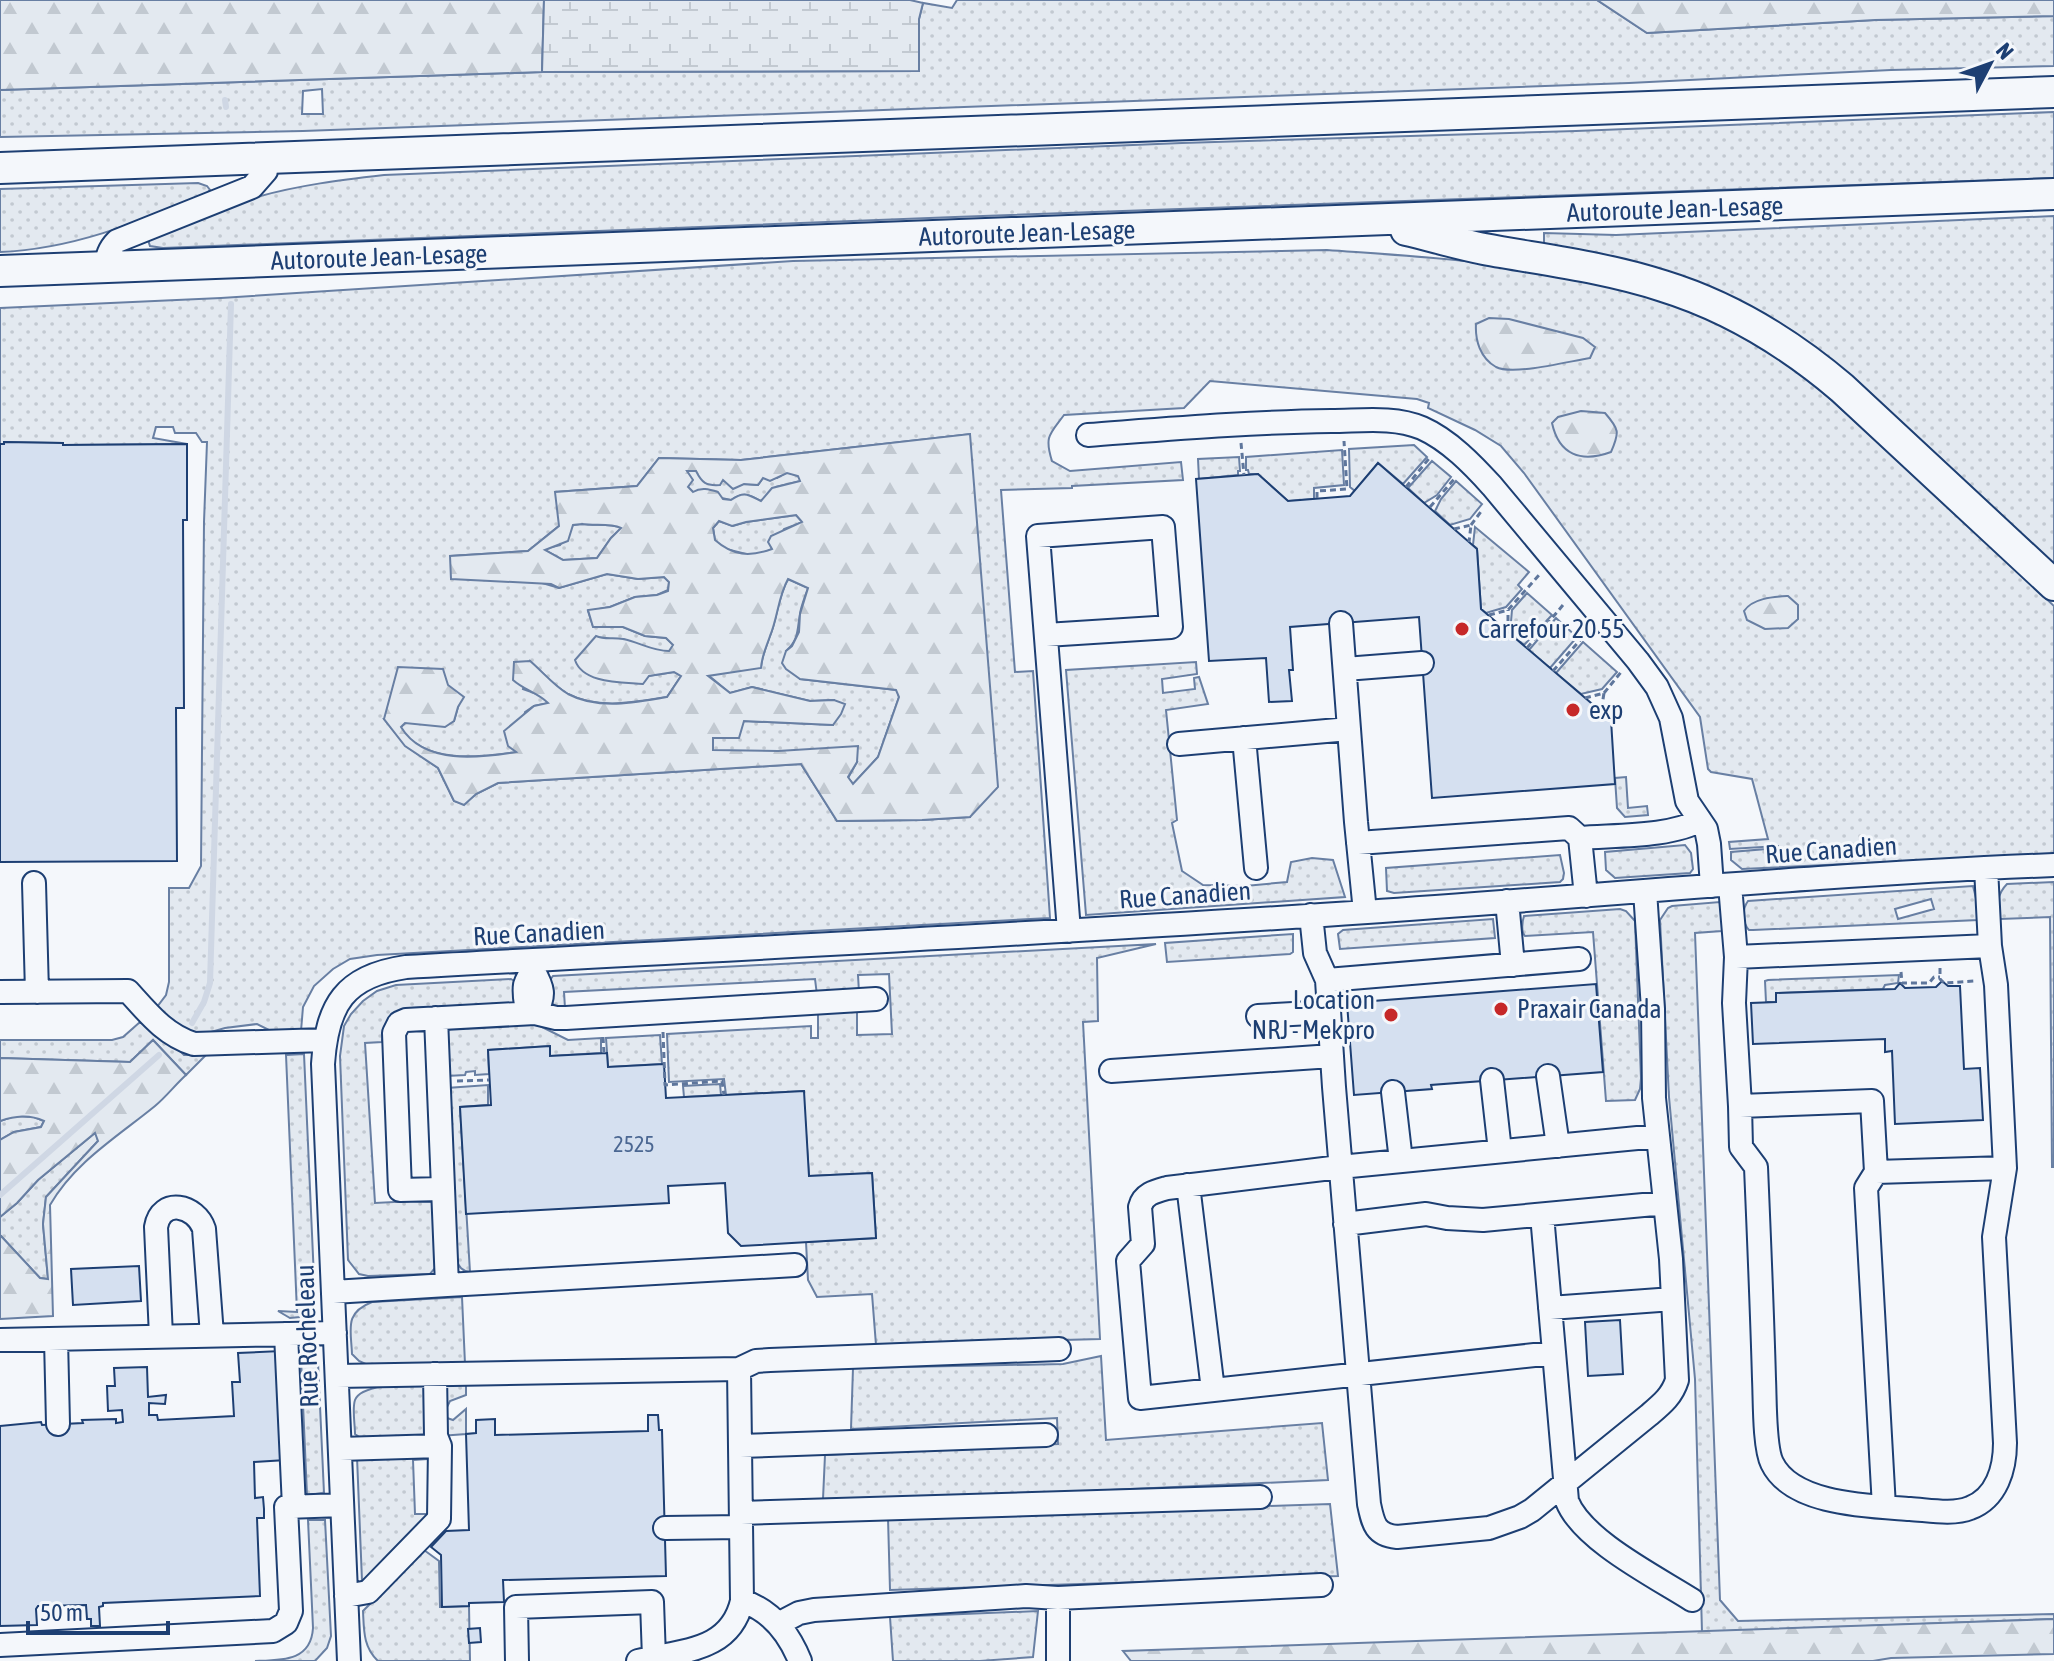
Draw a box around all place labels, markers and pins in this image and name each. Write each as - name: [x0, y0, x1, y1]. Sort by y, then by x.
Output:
- place label: Carrefour 20 55: [1478, 614, 1625, 644]
- marker: Carrefour 20 55: [1453, 620, 1471, 638]
- place label: exp: [1589, 695, 1623, 725]
- marker: exp: [1564, 701, 1582, 719]
- place label: Location NRJ - Mekpro: [1252, 985, 1375, 1045]
- place label: Praxair Canada: [1517, 994, 1662, 1024]
- marker: Praxair Canada: [1492, 1000, 1510, 1018]
- marker: Location NRJ - Mekpro: [1382, 1006, 1400, 1024]

